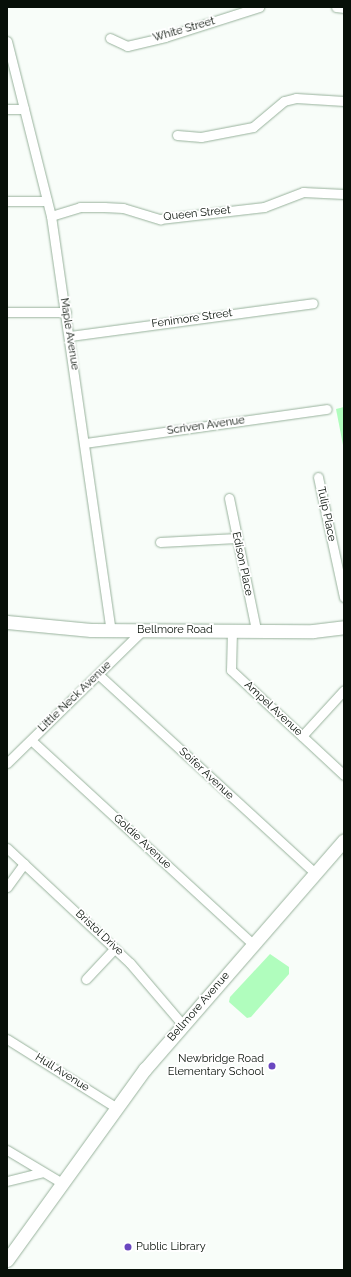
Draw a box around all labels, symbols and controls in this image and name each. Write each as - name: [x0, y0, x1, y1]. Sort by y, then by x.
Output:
- street label: White Street: [152, 15, 216, 45]
- street label: Queen Street: [163, 204, 231, 224]
- street label: Maple Avenue: [57, 297, 81, 371]
- street label: Fenimore Street: [151, 307, 233, 331]
- street label: Scriven Avenue: [166, 414, 246, 438]
- street label: Tulip Place: [314, 485, 338, 543]
- street label: Edison Place: [229, 531, 255, 597]
- street label: Bellmore Road: [137, 623, 213, 637]
- street label: Little Neck Avenue: [36, 659, 114, 735]
- street label: Ampel Avenue: [241, 679, 305, 739]
- street label: Soifer Avenue: [176, 745, 236, 803]
- street label: Goldie Avenue: [110, 812, 174, 872]
- street label: Bristol Drive: [72, 907, 126, 959]
- street label: Bellmore Avenue: [165, 969, 233, 1045]
- street label: Hull Avenue: [32, 1051, 92, 1095]
- place label: Newbridge Road Elementary School: [167, 1053, 264, 1079]
- marker: Newbridge Road Elementary School: [267, 1061, 277, 1071]
- place label: Public Library: [136, 1240, 206, 1254]
- marker: Public Library: [123, 1242, 133, 1252]

